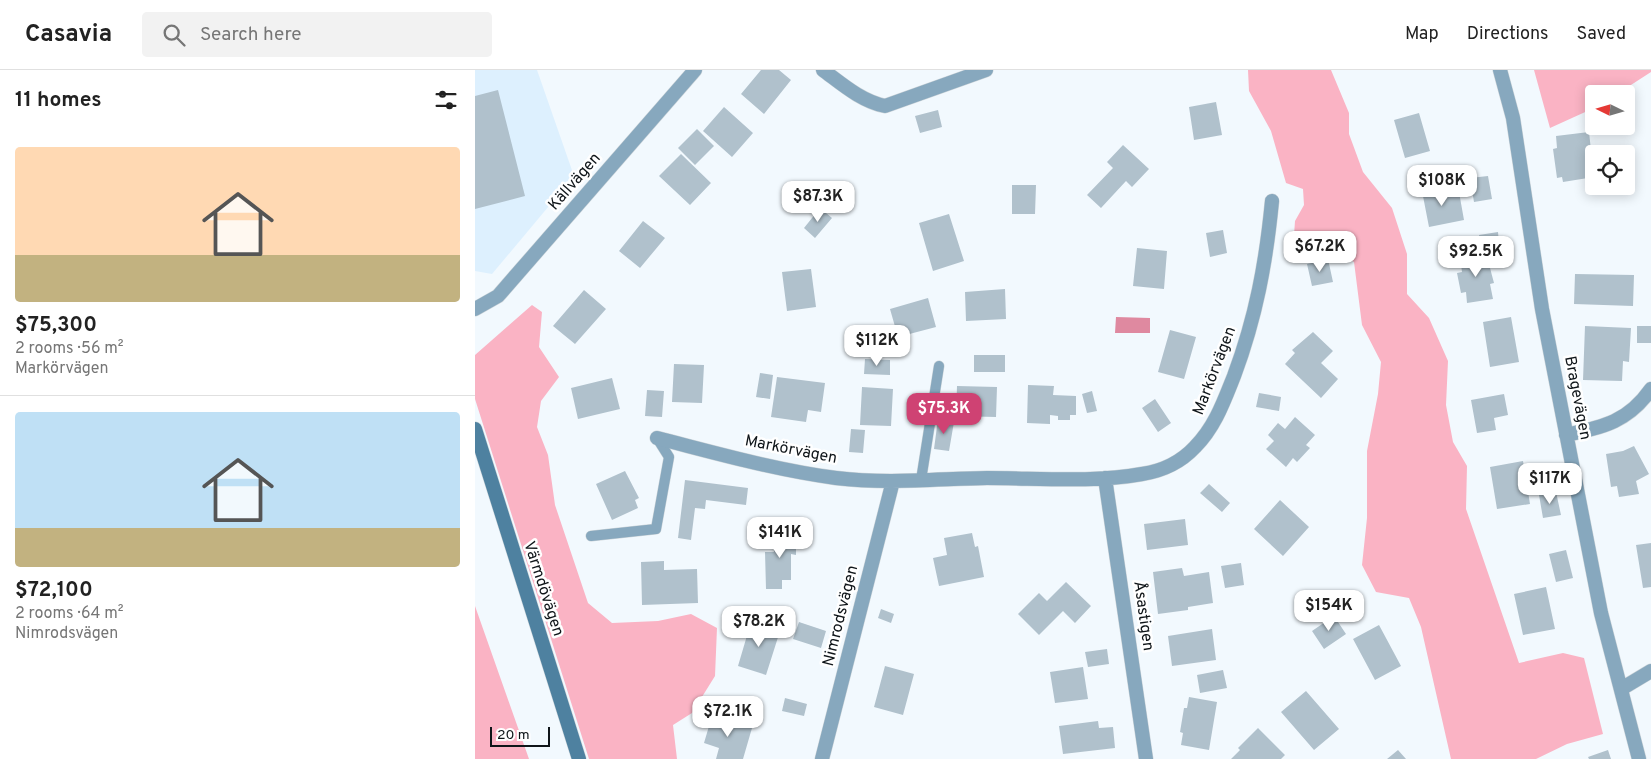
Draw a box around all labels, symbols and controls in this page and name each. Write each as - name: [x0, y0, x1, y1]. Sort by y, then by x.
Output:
- search box: [142, 12, 492, 57]
- text: Casavia: [25, 20, 112, 50]
- icon: search: [160, 21, 188, 49]
- text: Search here: [200, 23, 302, 47]
- text: Map: [1405, 23, 1439, 46]
- text: Directions: [1467, 23, 1549, 46]
- text: Saved: [1577, 23, 1626, 46]
- north arrow: [1585, 85, 1635, 135]
- map controls: [1585, 85, 1635, 195]
- icon: filters: [432, 86, 460, 114]
- text: 11 homes: [15, 87, 102, 114]
- button: locate: [1585, 145, 1635, 195]
- street label: Källvägen: [544, 149, 606, 215]
- pin: $108K: [1407, 164, 1477, 207]
- text: $108K: [1418, 171, 1466, 191]
- icon: home: [193, 179, 283, 269]
- pin: $87.3K: [777, 180, 859, 223]
- text: $87.3K: [793, 187, 843, 207]
- pin: $67.2K: [1279, 230, 1361, 273]
- pin: $92.5K: [1435, 236, 1517, 278]
- text: $67.2K: [1294, 237, 1346, 257]
- text: $92.5K: [1449, 242, 1503, 262]
- text: $75,300: [15, 312, 97, 339]
- pin: $112K: [842, 324, 912, 367]
- street label: Markörvägen: [1189, 324, 1241, 418]
- text: $112K: [855, 331, 899, 351]
- text: 2 rooms · 56 m²: [15, 339, 124, 359]
- street label: Bragevägen: [1559, 354, 1595, 442]
- text: Markörvägen: [15, 359, 109, 379]
- pin: $75.3K: [903, 392, 985, 435]
- text: $75.3K: [918, 399, 970, 419]
- street label: Markörvägen: [743, 431, 839, 469]
- icon: home: [193, 445, 283, 535]
- pin: $117K: [1515, 462, 1585, 505]
- text: $117K: [1529, 469, 1571, 489]
- pin: $141K: [745, 516, 815, 559]
- text: $141K: [758, 523, 802, 543]
- street label: Värmdövägen: [518, 539, 568, 639]
- street label: Nimrodsvägen: [819, 563, 863, 669]
- text: $72,100: [15, 577, 93, 604]
- street label: Åsastigen: [1128, 580, 1159, 652]
- pin: $154K: [1294, 590, 1364, 632]
- text: $154K: [1305, 596, 1353, 616]
- text: 2 rooms · 64 m²: [15, 604, 124, 624]
- pin: $78.2K: [718, 606, 800, 648]
- text: $78.2K: [733, 612, 785, 632]
- text: Nimrodsvägen: [15, 624, 118, 644]
- pin: $72.1K: [687, 696, 769, 738]
- text: $72.1K: [703, 702, 753, 722]
- scale bar: [490, 724, 550, 747]
- text: 20 m: [497, 727, 530, 744]

